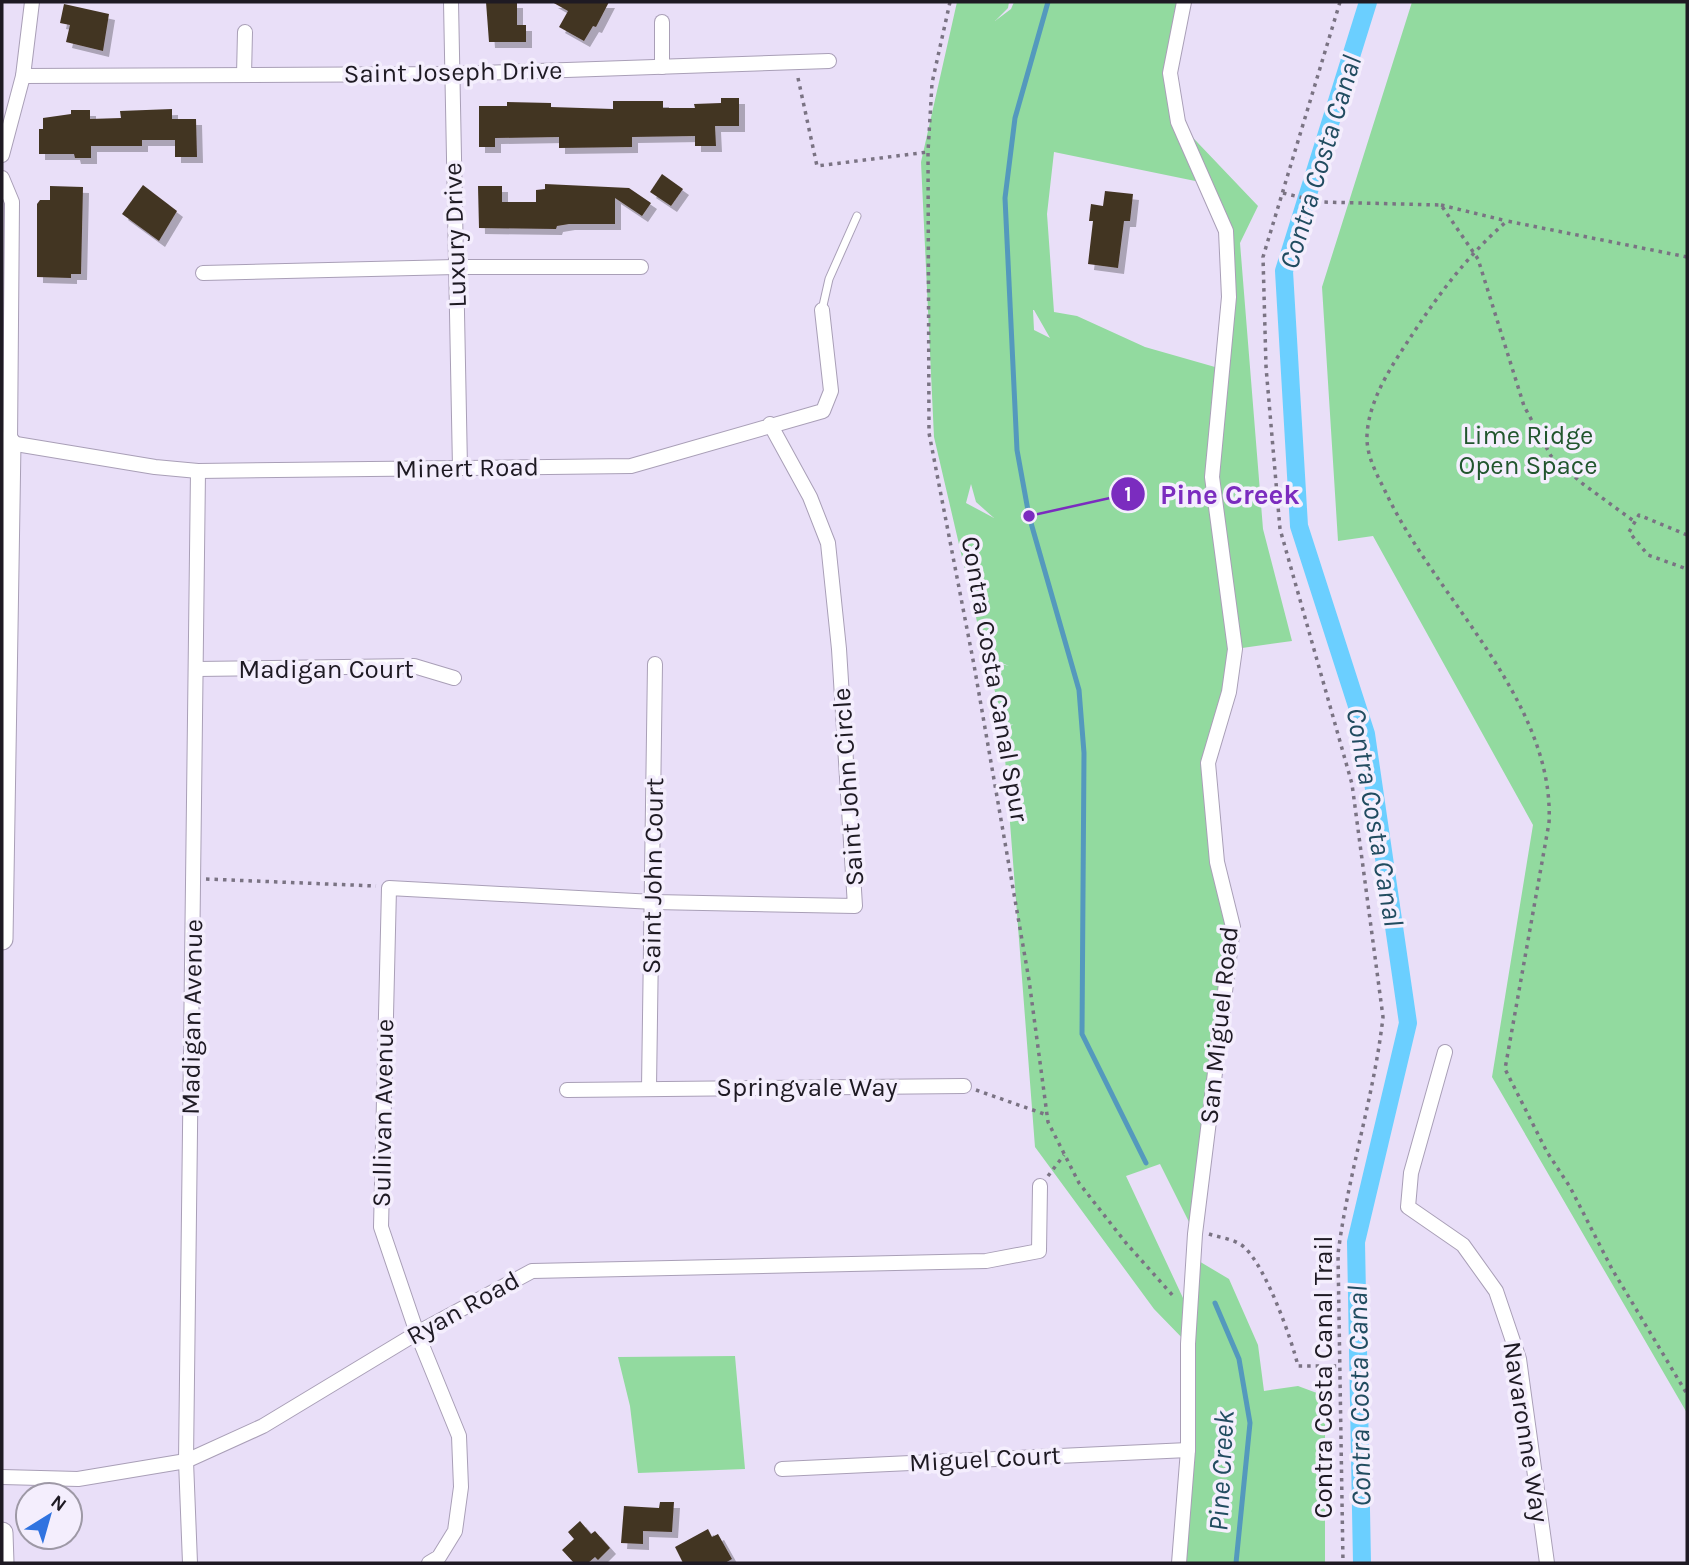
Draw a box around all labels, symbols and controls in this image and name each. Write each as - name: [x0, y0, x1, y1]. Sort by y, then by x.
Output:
- water label: Contra Costa Canal: [1272, 51, 1368, 273]
- street label: Saint Joseph Drive: [343, 55, 563, 89]
- street label: Luxury Drive: [437, 162, 473, 308]
- park label: Lime Ridge Open Space: [1458, 420, 1598, 481]
- street label: Minert Road: [395, 451, 539, 485]
- callout: Pine Creek: [1111, 469, 1313, 518]
- text: Pine Creek: [1160, 478, 1300, 511]
- text: 1: [1124, 482, 1132, 506]
- street label: Contra Costa Canal Spur: [955, 534, 1035, 825]
- street label: Madigan Court: [238, 654, 414, 685]
- street label: Saint John Circle: [826, 687, 870, 887]
- water label: Contra Costa Canal: [1340, 705, 1410, 929]
- street label: Saint John Court: [636, 777, 670, 975]
- street label: Madigan Avenue: [175, 919, 209, 1115]
- street label: San Miguel Road: [1193, 925, 1245, 1125]
- street label: Sullivan Avenue: [366, 1018, 400, 1208]
- street label: Springvale Way: [716, 1072, 898, 1103]
- street label: Contra Costa Canal Trail: [1308, 1235, 1339, 1519]
- street label: Ryan Road: [401, 1264, 525, 1352]
- water label: Contra Costa Canal: [1341, 1285, 1377, 1507]
- street label: Navaronne Way: [1496, 1339, 1556, 1525]
- water label: Pine Creek: [1201, 1409, 1241, 1532]
- street label: Miguel Court: [908, 1440, 1062, 1478]
- north arrow: [14, 1481, 84, 1551]
- text: N: [47, 1490, 71, 1516]

